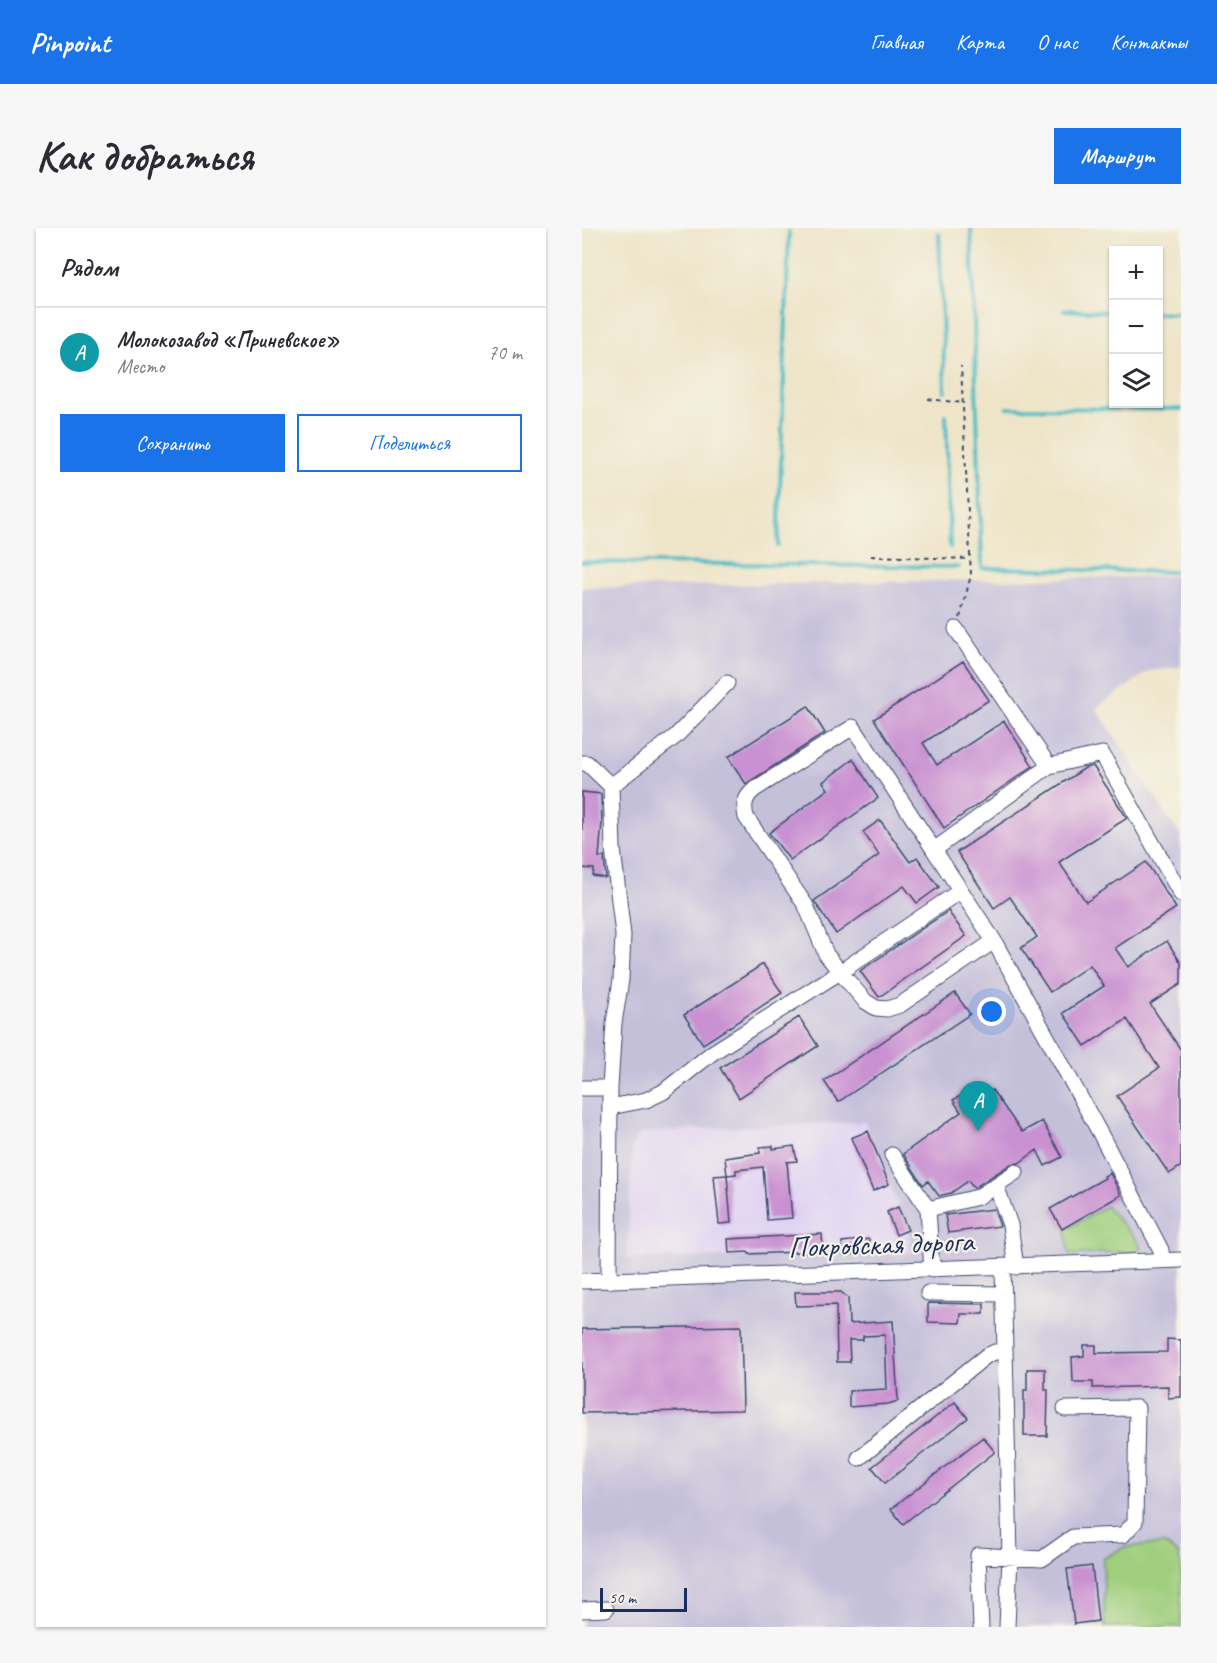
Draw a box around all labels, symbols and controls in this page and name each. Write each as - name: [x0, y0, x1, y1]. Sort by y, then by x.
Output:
- text: Pinpoint: [30, 25, 110, 60]
- text: Главная: [870, 29, 923, 55]
- text: Карта: [956, 29, 1004, 55]
- text: О нас: [1037, 29, 1078, 55]
- text: Контакты: [1111, 29, 1187, 55]
- button: Маршрут: [1054, 128, 1181, 184]
- text: Как добраться: [36, 130, 253, 183]
- map controls: [1109, 246, 1163, 408]
- button: +: [1109, 246, 1163, 300]
- text: Рядом: [60, 251, 118, 284]
- button: −: [1109, 300, 1163, 354]
- text: Молокозавод «Приневское»: [117, 326, 340, 354]
- text: A: [74, 340, 85, 365]
- text: 70 m: [488, 340, 522, 365]
- text: Место: [117, 354, 164, 379]
- button: layers: [1109, 354, 1163, 408]
- button: Сохранить: [60, 414, 285, 472]
- button: Поделиться: [297, 414, 522, 472]
- your location: [977, 997, 1006, 1026]
- pin: A: [958, 1082, 998, 1131]
- street label: Покровская дорога: [787, 1222, 976, 1266]
- scale bar: [600, 1585, 687, 1612]
- text: 50 m: [609, 1588, 636, 1608]

